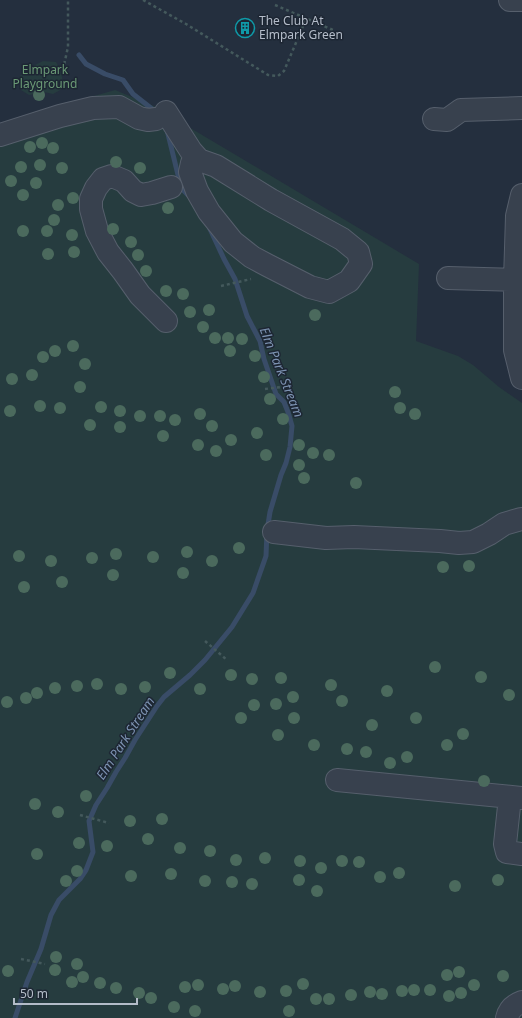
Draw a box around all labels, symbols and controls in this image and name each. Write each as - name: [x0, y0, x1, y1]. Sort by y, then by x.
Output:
- place label: The Club At Elmpark Green: [259, 12, 343, 43]
- building icon: The Club At Elmpark Green: [234, 17, 256, 39]
- park label: Elmpark Playground: [13, 61, 77, 92]
- water label: Elm Park Stream: [256, 324, 308, 420]
- water label: Elm Park Stream: [91, 693, 159, 783]
- scale bar: [14, 980, 137, 1006]
- text: 50 m: [20, 985, 48, 1002]

